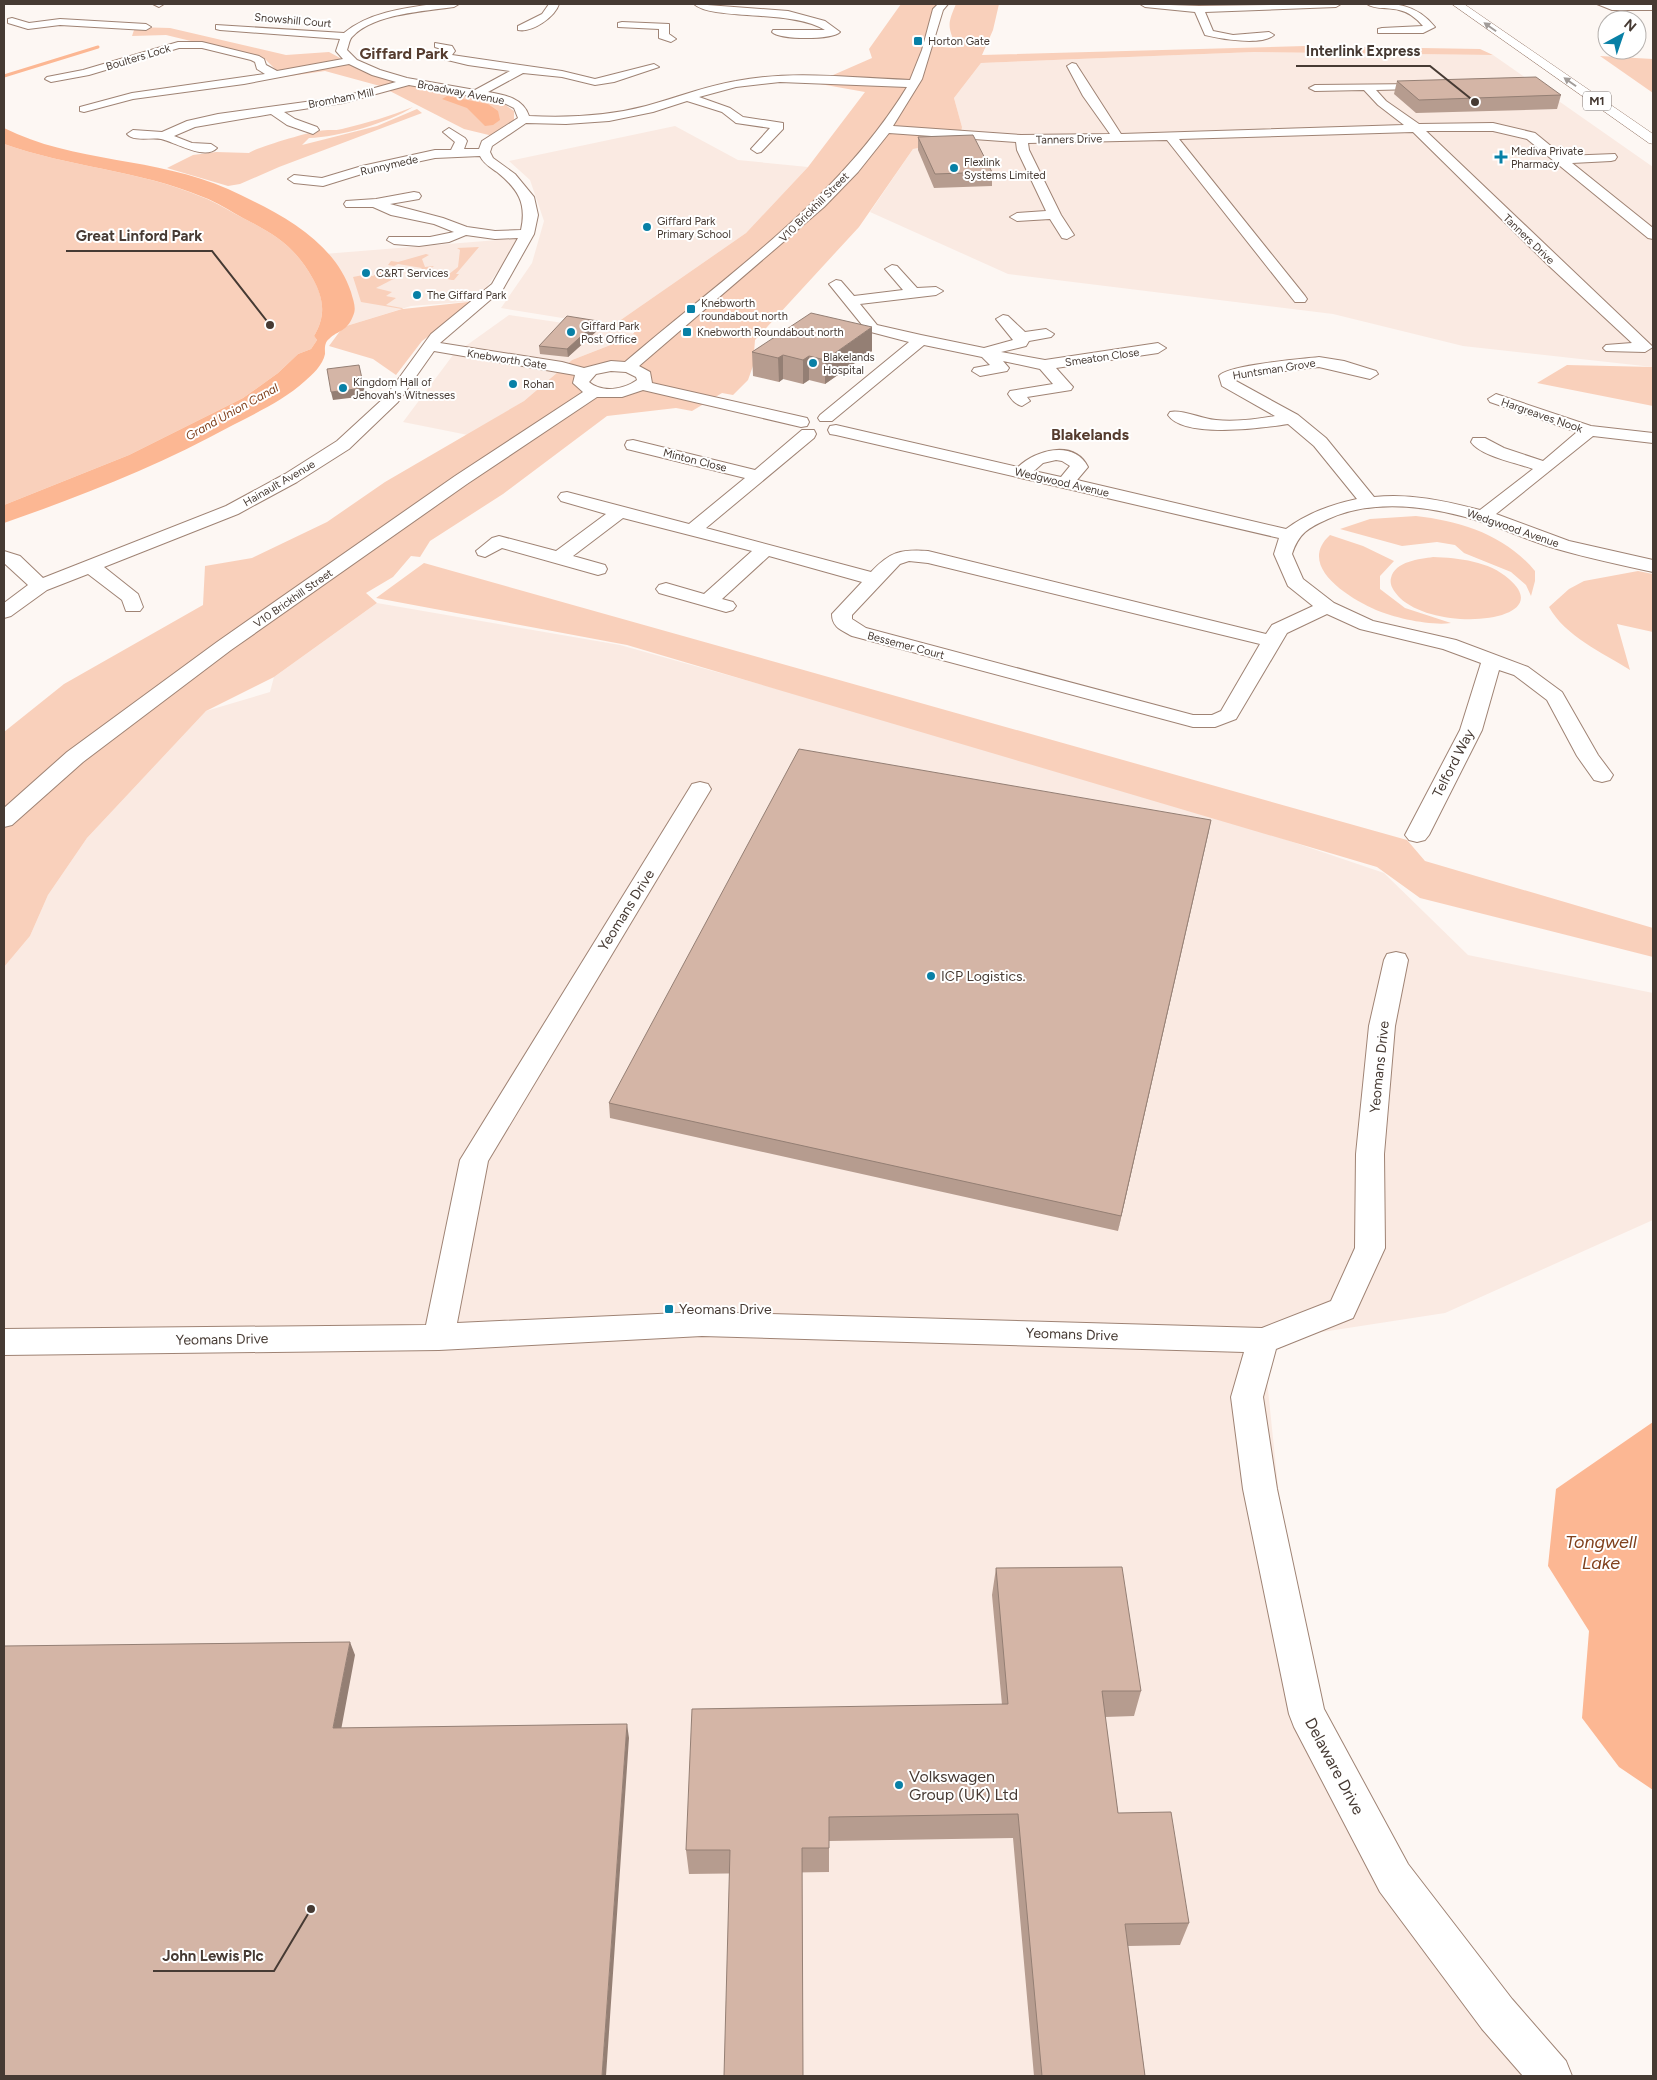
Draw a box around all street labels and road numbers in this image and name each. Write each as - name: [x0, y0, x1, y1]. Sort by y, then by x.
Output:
- street label: Snowshill Court: [254, 11, 332, 30]
- street label: Boulters Lock: [104, 41, 173, 73]
- street label: Broadway Avenue: [416, 78, 506, 107]
- street label: Bromham Mill: [307, 86, 375, 111]
- road number: M1: [1583, 92, 1611, 110]
- street label: Tanners Drive: [1036, 132, 1102, 147]
- street label: Runnymede: [359, 153, 419, 178]
- street label: V10 Brickhill Street: [777, 170, 852, 245]
- street label: Tanners Drive: [1500, 212, 1557, 267]
- street label: Smeaton Close: [1064, 346, 1140, 369]
- street label: Knebworth Gate: [466, 347, 548, 372]
- street label: Huntsman Grove: [1232, 357, 1316, 382]
- street label: Hargreaves Nook: [1499, 395, 1585, 436]
- street label: Minton Close: [662, 446, 728, 475]
- street label: Hainault Avenue: [241, 458, 317, 509]
- street label: Wedgwood Avenue: [1013, 465, 1110, 500]
- street label: Wedgwood Avenue: [1465, 507, 1561, 550]
- street label: V10 Brickhill Street: [251, 566, 335, 630]
- street label: Bessemer Court: [866, 629, 946, 662]
- street label: Telford Way: [1429, 726, 1478, 800]
- street label: Yeomans Drive: [595, 866, 658, 954]
- street label: Yeomans Drive: [1366, 1020, 1393, 1114]
- street label: Yeomans Drive: [1025, 1324, 1119, 1345]
- street label: Yeomans Drive: [176, 1330, 269, 1349]
- street label: Delaware Drive: [1301, 1715, 1368, 1818]

